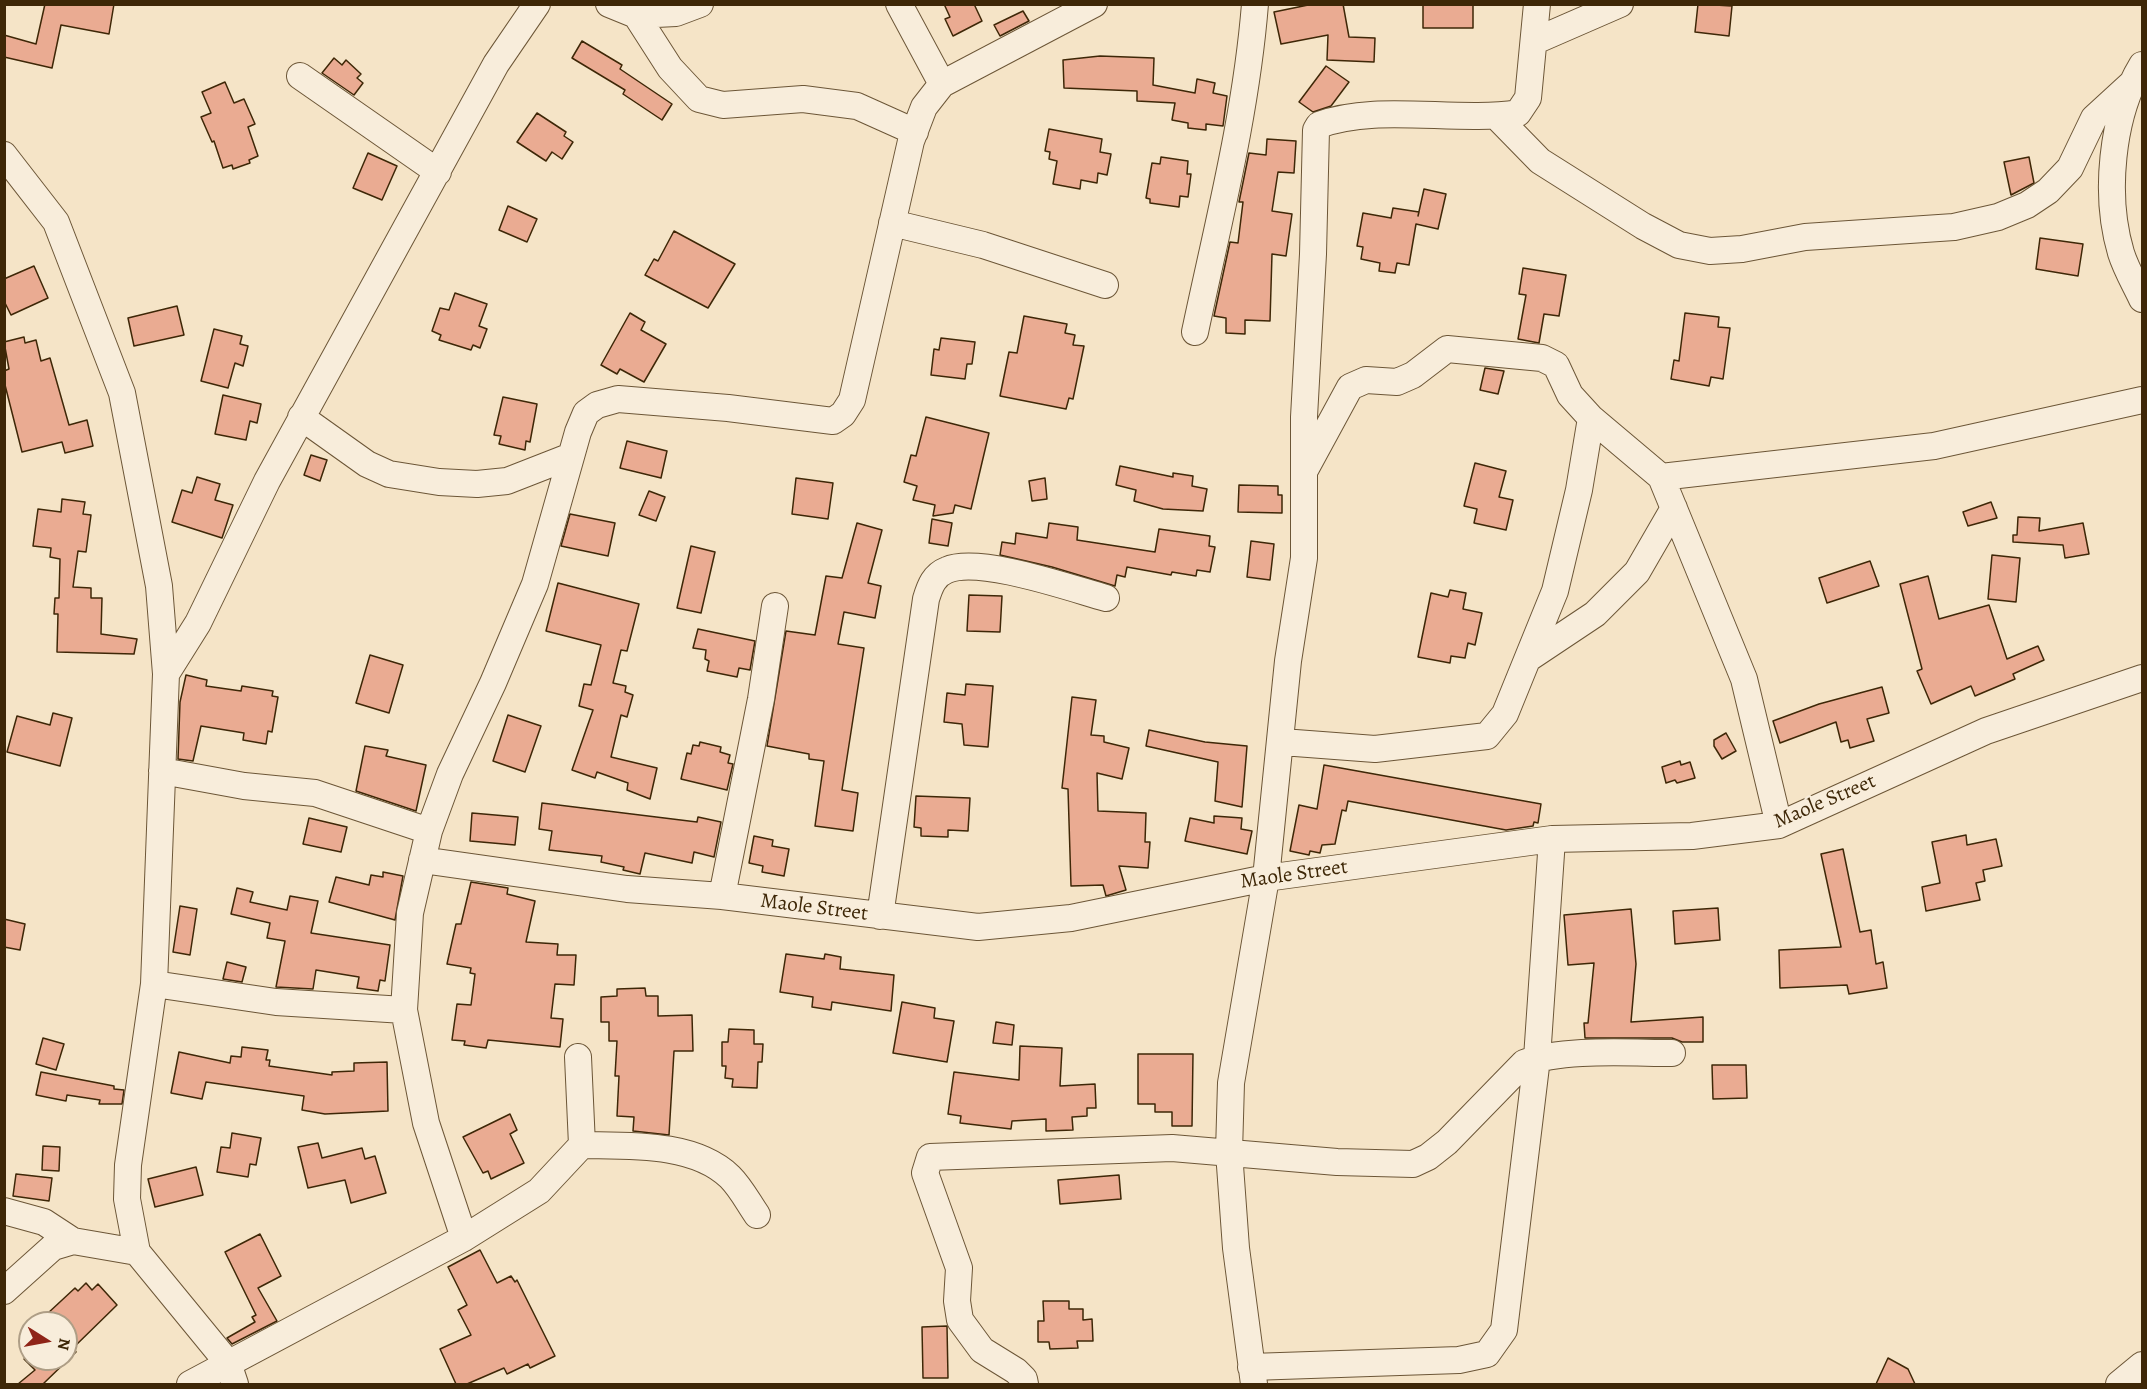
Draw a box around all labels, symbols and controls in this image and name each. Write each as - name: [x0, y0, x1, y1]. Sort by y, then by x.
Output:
- street label: Maole Street: [1770, 769, 1880, 835]
- street label: Maole Street: [1239, 855, 1349, 895]
- street label: Maole Street: [759, 889, 869, 927]
- north arrow: [18, 1311, 78, 1371]
- text: N: [52, 1336, 76, 1352]

